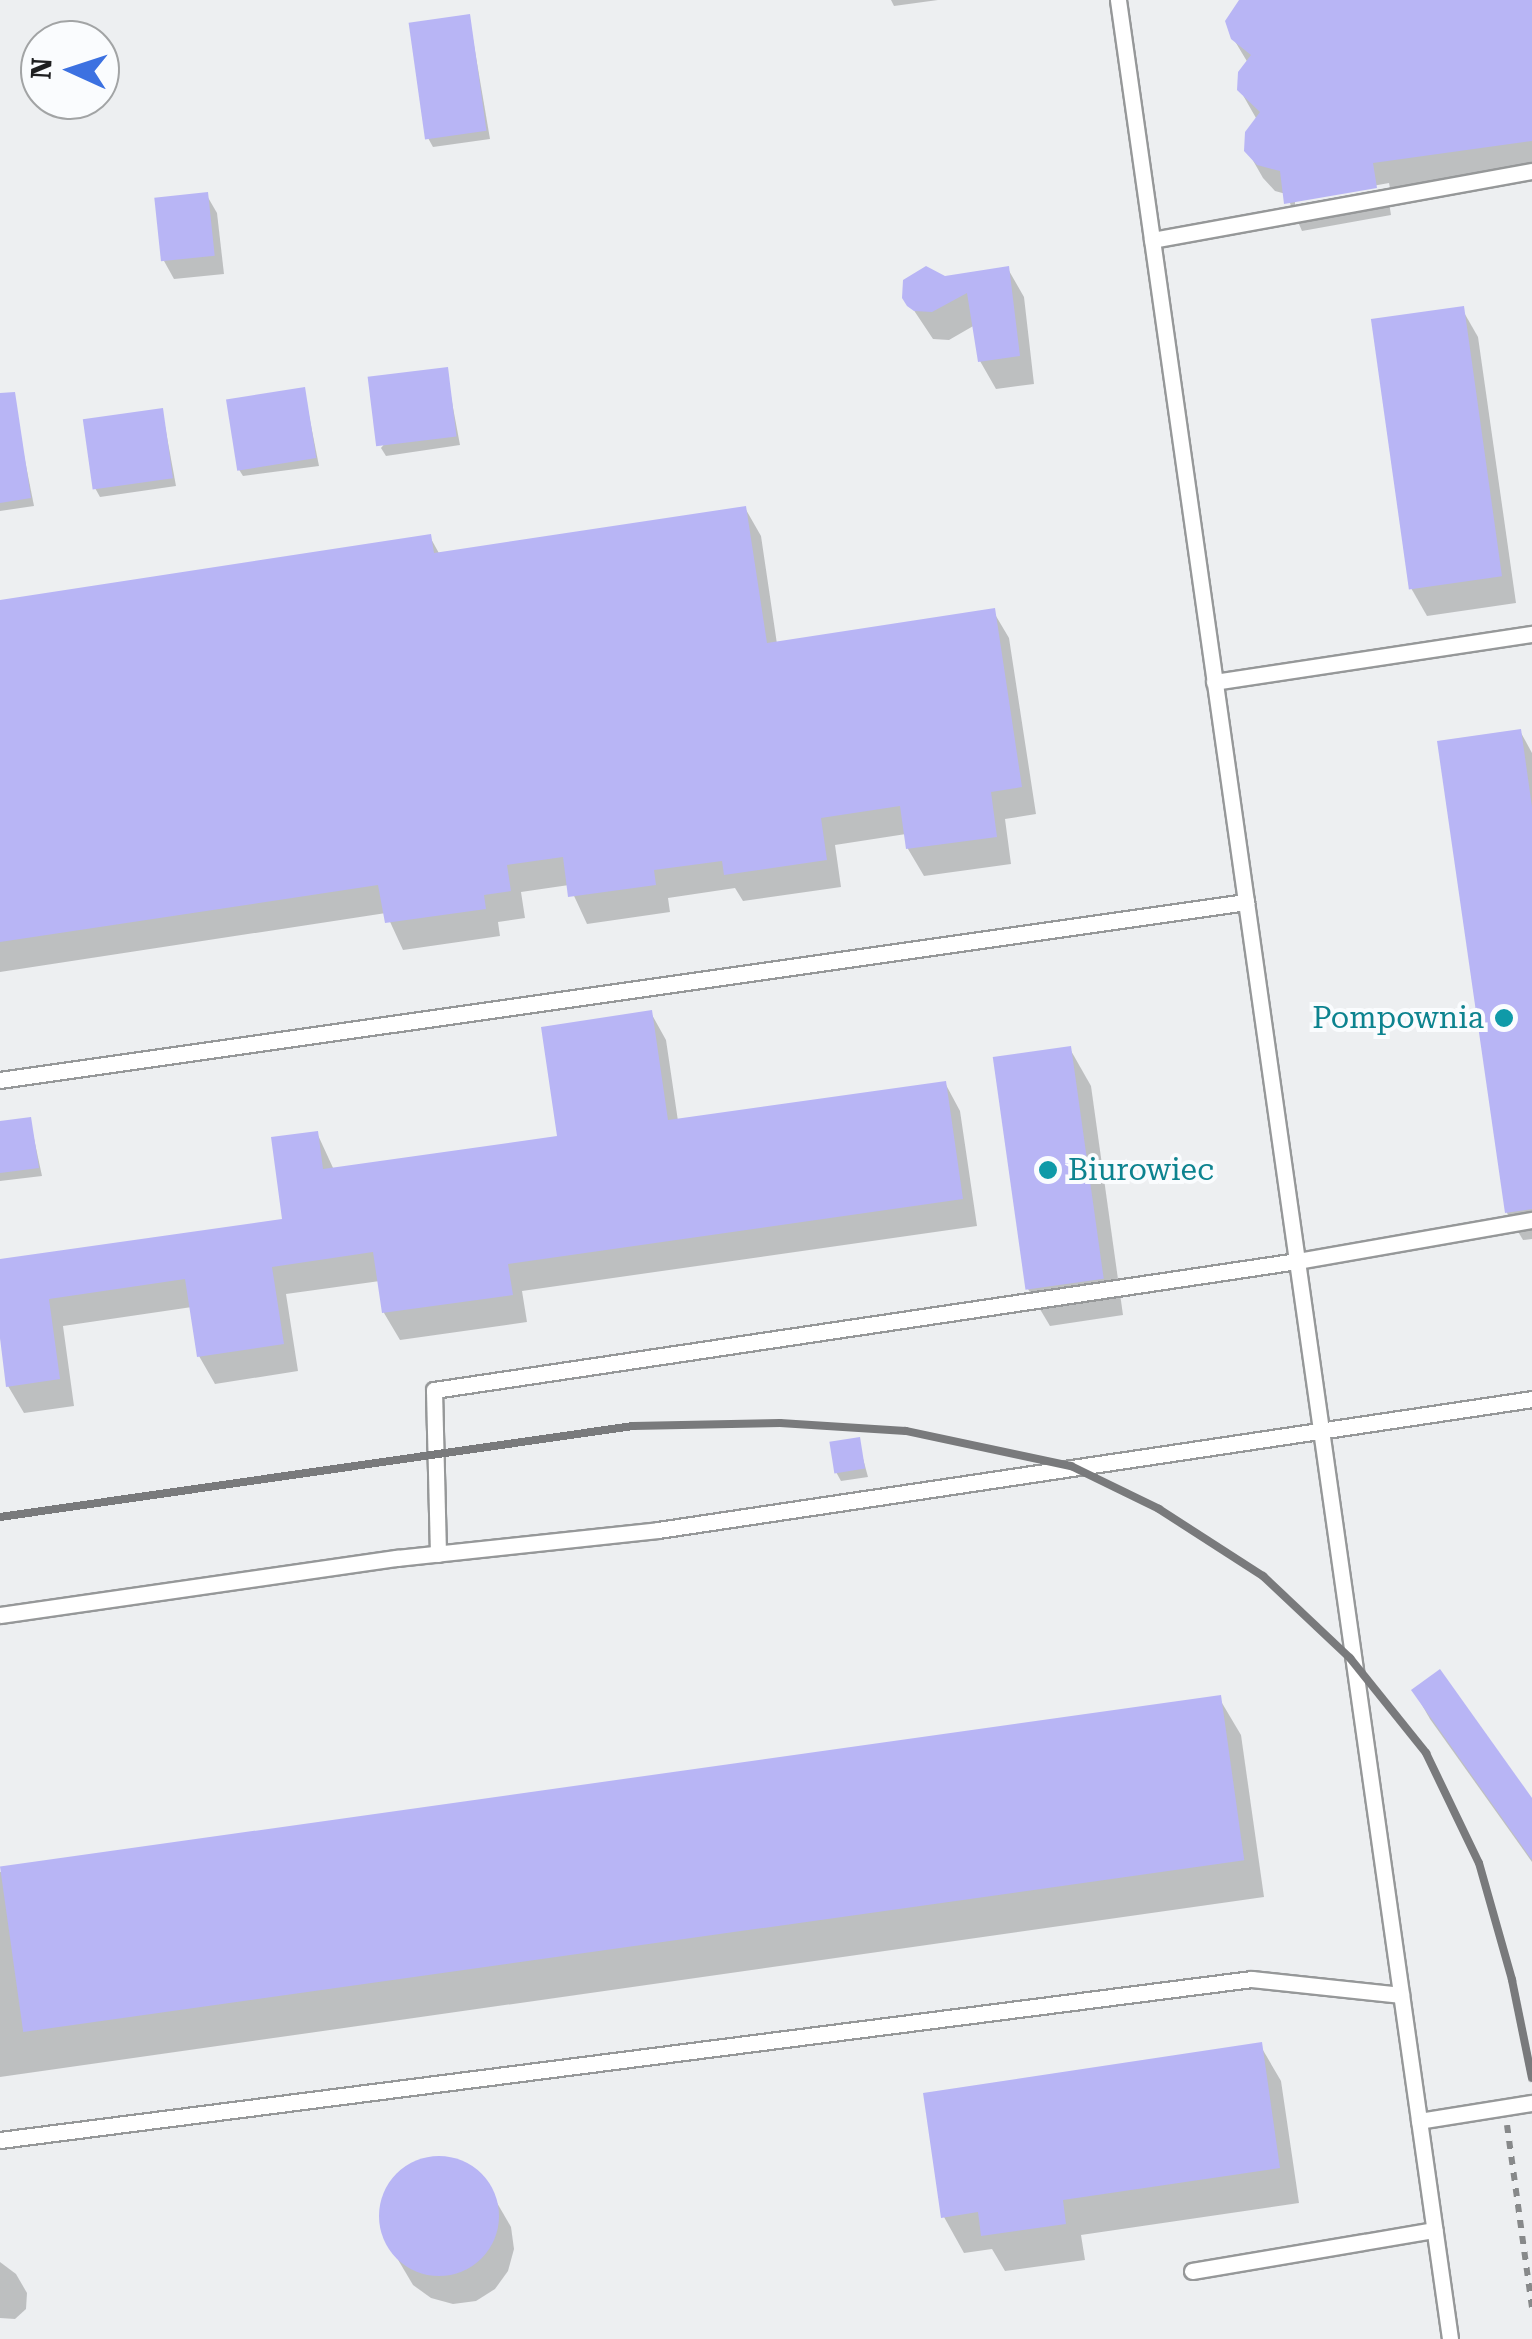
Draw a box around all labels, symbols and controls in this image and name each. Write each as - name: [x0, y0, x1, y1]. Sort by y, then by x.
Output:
- north arrow: [20, 20, 120, 120]
- text: N: [24, 57, 59, 80]
- place label: Pompownia: [1312, 1000, 1484, 1036]
- marker: Pompownia: [1493, 1007, 1515, 1029]
- place label: Biurowiec: [1068, 1152, 1214, 1188]
- marker: Biurowiec: [1037, 1159, 1059, 1181]

